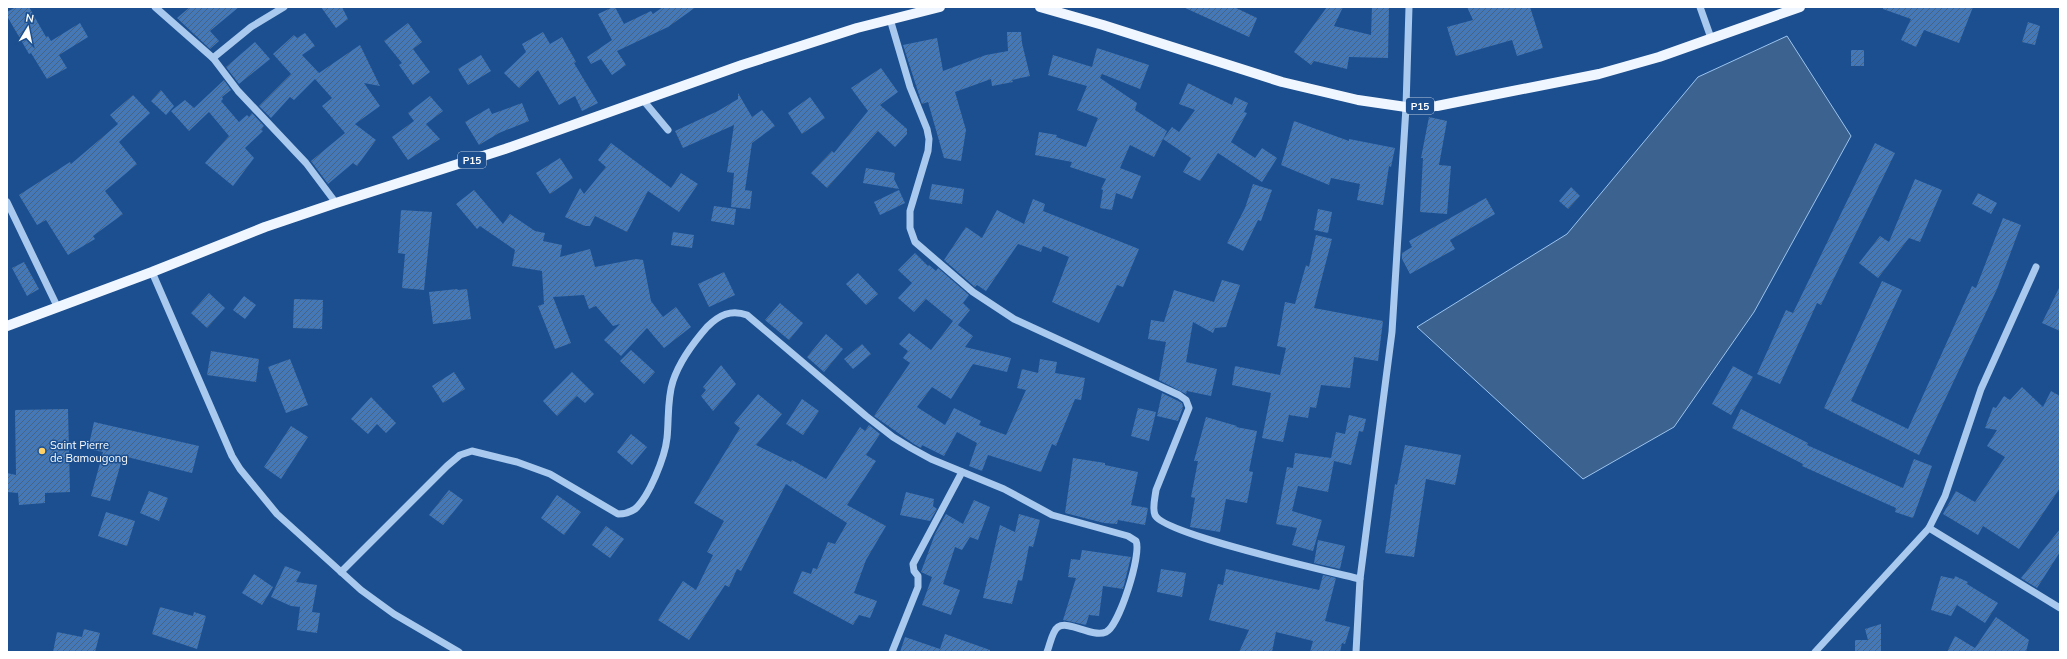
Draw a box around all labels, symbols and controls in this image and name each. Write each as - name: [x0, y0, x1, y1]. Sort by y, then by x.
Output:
- north arrow: [8, 8, 48, 48]
- text: N: [24, 11, 35, 26]
- road number: P15: [1406, 98, 1434, 114]
- road number: P15: [458, 152, 486, 168]
- place label: Saint Pierre de Bamougong: [50, 438, 128, 465]
- marker: Saint Pierre de Bamougong: [37, 446, 47, 456]

